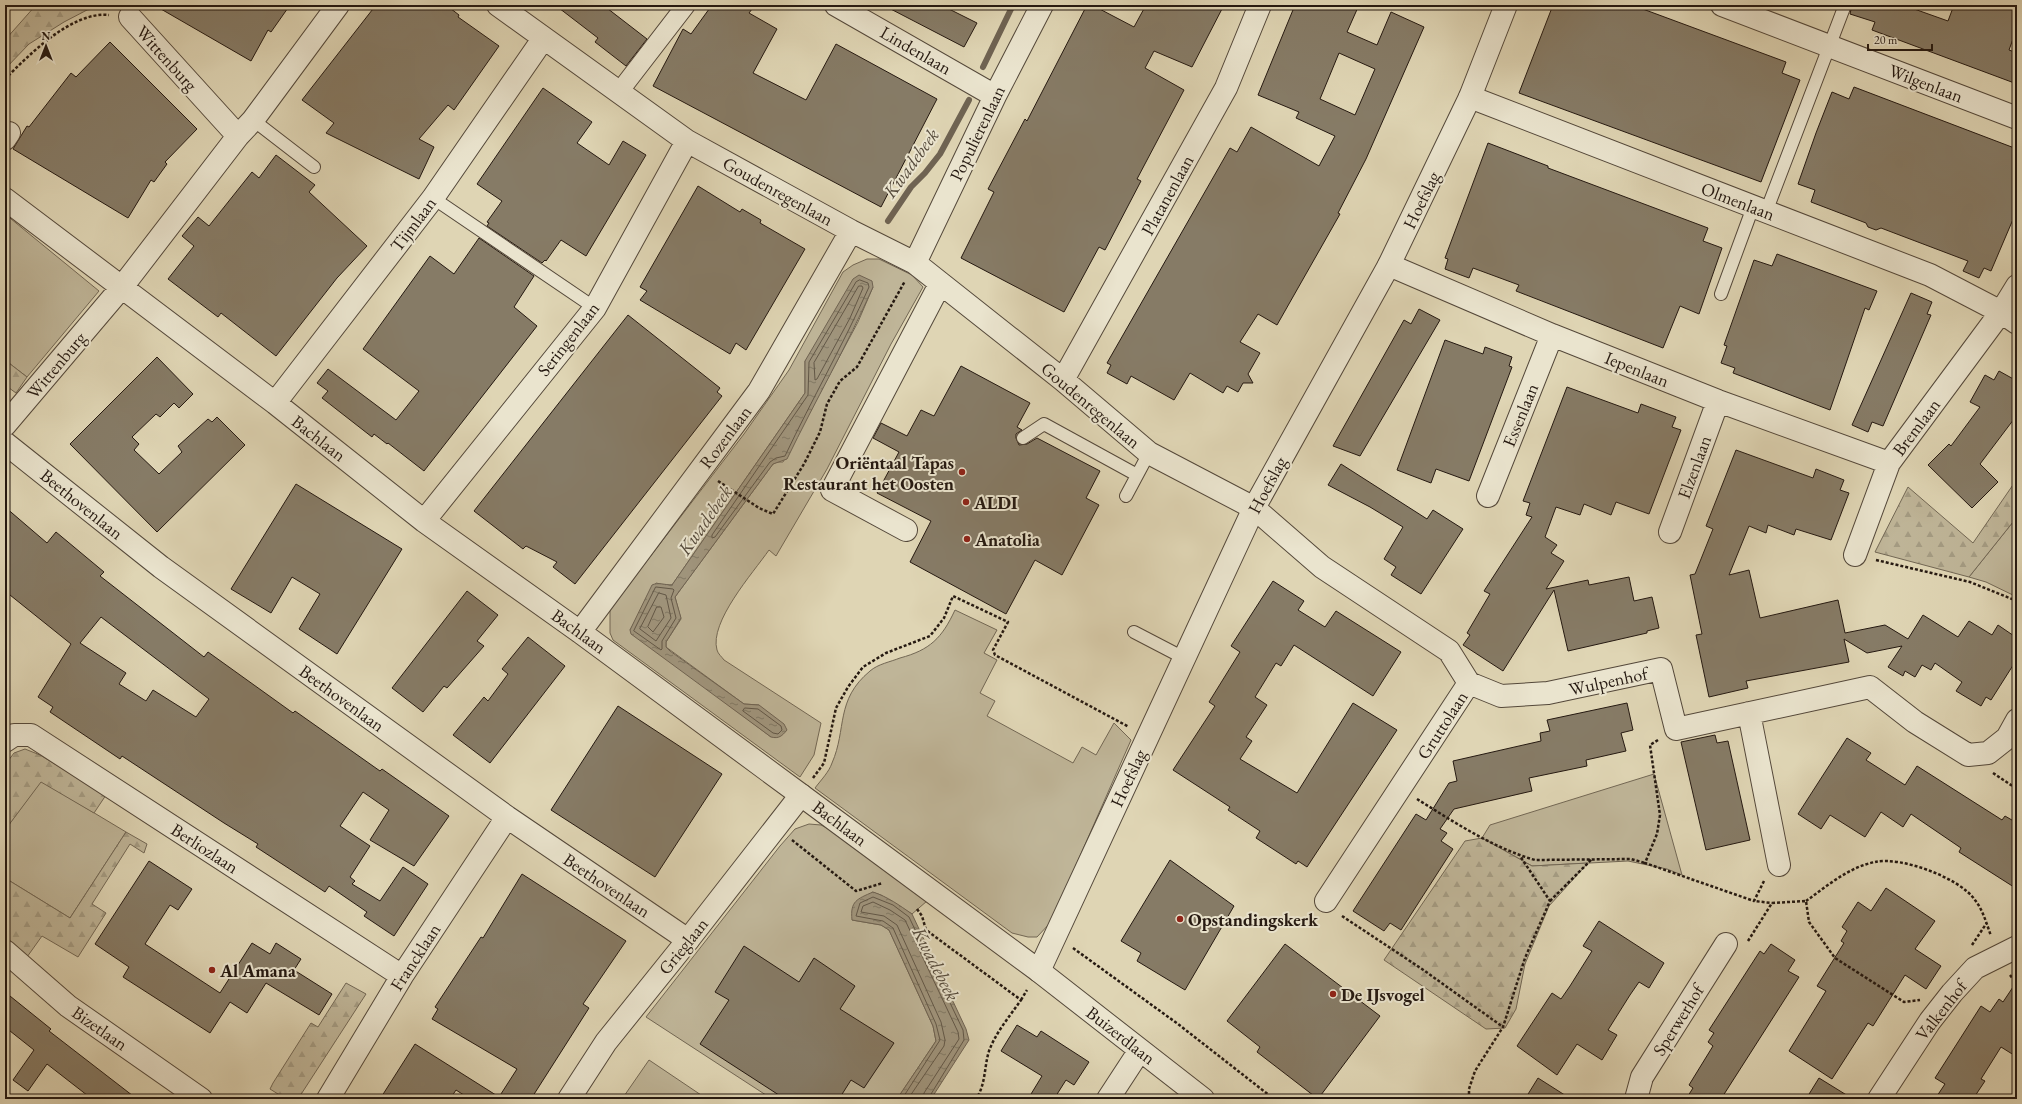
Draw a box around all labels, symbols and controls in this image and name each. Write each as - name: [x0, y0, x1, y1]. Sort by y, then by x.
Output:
- street label: Wittenburg: [131, 20, 203, 96]
- street label: Lindenlaan: [876, 20, 956, 80]
- north arrow: [26, 26, 66, 66]
- scale bar: [1868, 26, 1932, 52]
- text: N: [42, 29, 51, 43]
- text: 20 m: [1874, 32, 1898, 48]
- street label: Wilgenlaan: [1886, 58, 1967, 108]
- street label: Populierenlaan: [944, 81, 1010, 184]
- water label: Kwadebeek: [877, 123, 945, 203]
- street label: Platanenlaan: [1135, 150, 1199, 239]
- street label: Goudenregenlaan: [719, 151, 838, 231]
- street label: Hoefslag: [1397, 167, 1445, 233]
- street label: Olmenlaan: [1698, 177, 1778, 226]
- street label: Tijmlaan: [385, 192, 441, 256]
- street label: Seringenlaan: [532, 297, 604, 381]
- street label: Wittenburg: [21, 326, 91, 403]
- street label: Iepenlaan: [1602, 346, 1673, 392]
- street label: Goudenregenlaan: [1037, 357, 1146, 454]
- street label: Essenlaan: [1497, 379, 1543, 450]
- street label: Bremlaan: [1887, 393, 1945, 460]
- street label: Rozenlaan: [694, 401, 756, 473]
- street label: Bachlaan: [287, 410, 351, 467]
- street label: Elzenlaan: [1672, 432, 1716, 502]
- place label: Oriëntaal Tapas Restaurant het Oosten: [783, 451, 954, 495]
- street label: Hoefslag: [1242, 452, 1292, 518]
- street label: Beethovenlaan: [36, 464, 129, 545]
- marker: Oriëntaal Tapas Restaurant het Oosten: [957, 467, 967, 477]
- water label: Kwadebeek: [671, 480, 738, 561]
- place label: ALDI: [973, 491, 1018, 514]
- marker: ALDI: [961, 497, 971, 507]
- place label: Anatolia: [974, 528, 1040, 551]
- marker: Anatolia: [962, 534, 972, 544]
- street label: Bachlaan: [547, 603, 611, 659]
- street label: Beethovenlaan: [295, 659, 390, 737]
- street label: Wulpenhof: [1566, 661, 1652, 701]
- street label: Gruttolaan: [1411, 686, 1473, 763]
- street label: Hoefslag: [1105, 745, 1151, 811]
- street label: Bachlaan: [808, 795, 872, 851]
- street label: Berliozlaan: [167, 818, 244, 879]
- street label: Beethovenlaan: [559, 847, 655, 923]
- place label: Opstandingskerk: [1188, 908, 1319, 931]
- street label: Grieglaan: [653, 913, 713, 979]
- marker: Opstandingskerk: [1175, 914, 1185, 924]
- street label: Francklaan: [385, 919, 446, 995]
- water label: Kwadebeek: [906, 922, 965, 1006]
- place label: Al Amana: [219, 959, 296, 982]
- marker: Al Amana: [207, 965, 217, 975]
- street label: Valkenhof: [1910, 973, 1973, 1045]
- street label: Sperwerhof: [1647, 978, 1710, 1060]
- place label: De IJsvogel: [1341, 983, 1425, 1006]
- marker: De IJsvogel: [1328, 989, 1338, 999]
- street label: Bizetlaan: [68, 1001, 133, 1056]
- street label: Buizerdlaan: [1082, 1001, 1161, 1069]

